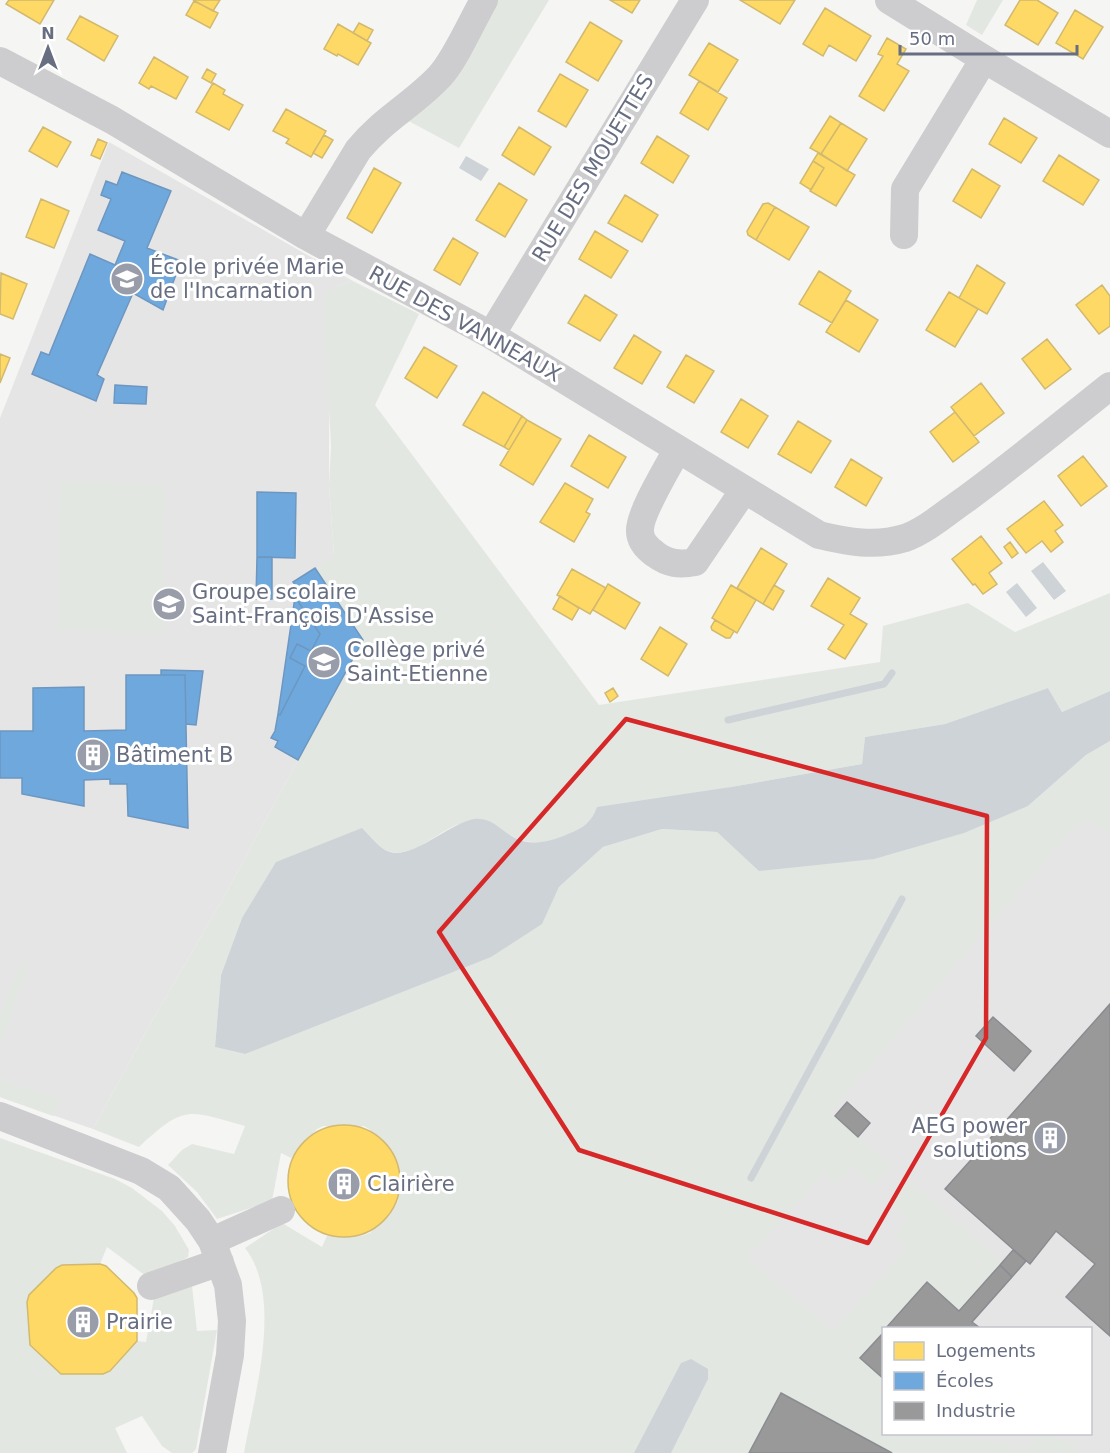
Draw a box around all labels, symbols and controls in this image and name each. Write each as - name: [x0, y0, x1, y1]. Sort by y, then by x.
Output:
- north arrow: [18, 18, 78, 78]
- scale bar: [900, 18, 1077, 56]
- text: N: [41, 24, 55, 43]
- text: 50 m: [909, 28, 955, 49]
- street label: RUE DES MOUETTES: [527, 70, 659, 266]
- place label: École privée Marie de l'Incarnation: [150, 254, 344, 303]
- school or university icon: École privée Marie de l'Incarnation: [109, 261, 145, 297]
- street label: RUE DES VANNEAUX: [365, 261, 565, 387]
- place label: Groupe scolaire Saint-François D'Assise: [192, 580, 434, 628]
- school or university icon: Groupe scolaire Saint-François D'Assise: [151, 586, 187, 622]
- place label: Collège privé Saint-Etienne: [347, 638, 488, 686]
- school or university icon: Collège privé Saint-Etienne: [306, 644, 342, 680]
- building icon: Bâtiment B: [75, 737, 111, 773]
- place label: Bâtiment B: [116, 743, 233, 767]
- place label: AEG power solutions: [912, 1114, 1027, 1162]
- building icon: AEG power solutions: [1032, 1120, 1068, 1156]
- building icon: Clairière: [326, 1166, 362, 1202]
- place label: Clairière: [367, 1172, 455, 1196]
- building icon: Prairie: [65, 1304, 101, 1340]
- place label: Prairie: [106, 1310, 173, 1334]
- legend: [882, 1327, 1092, 1435]
- text: Logements: [936, 1340, 1036, 1361]
- text: Écoles: [936, 1370, 994, 1391]
- text: Industrie: [936, 1400, 1015, 1421]

